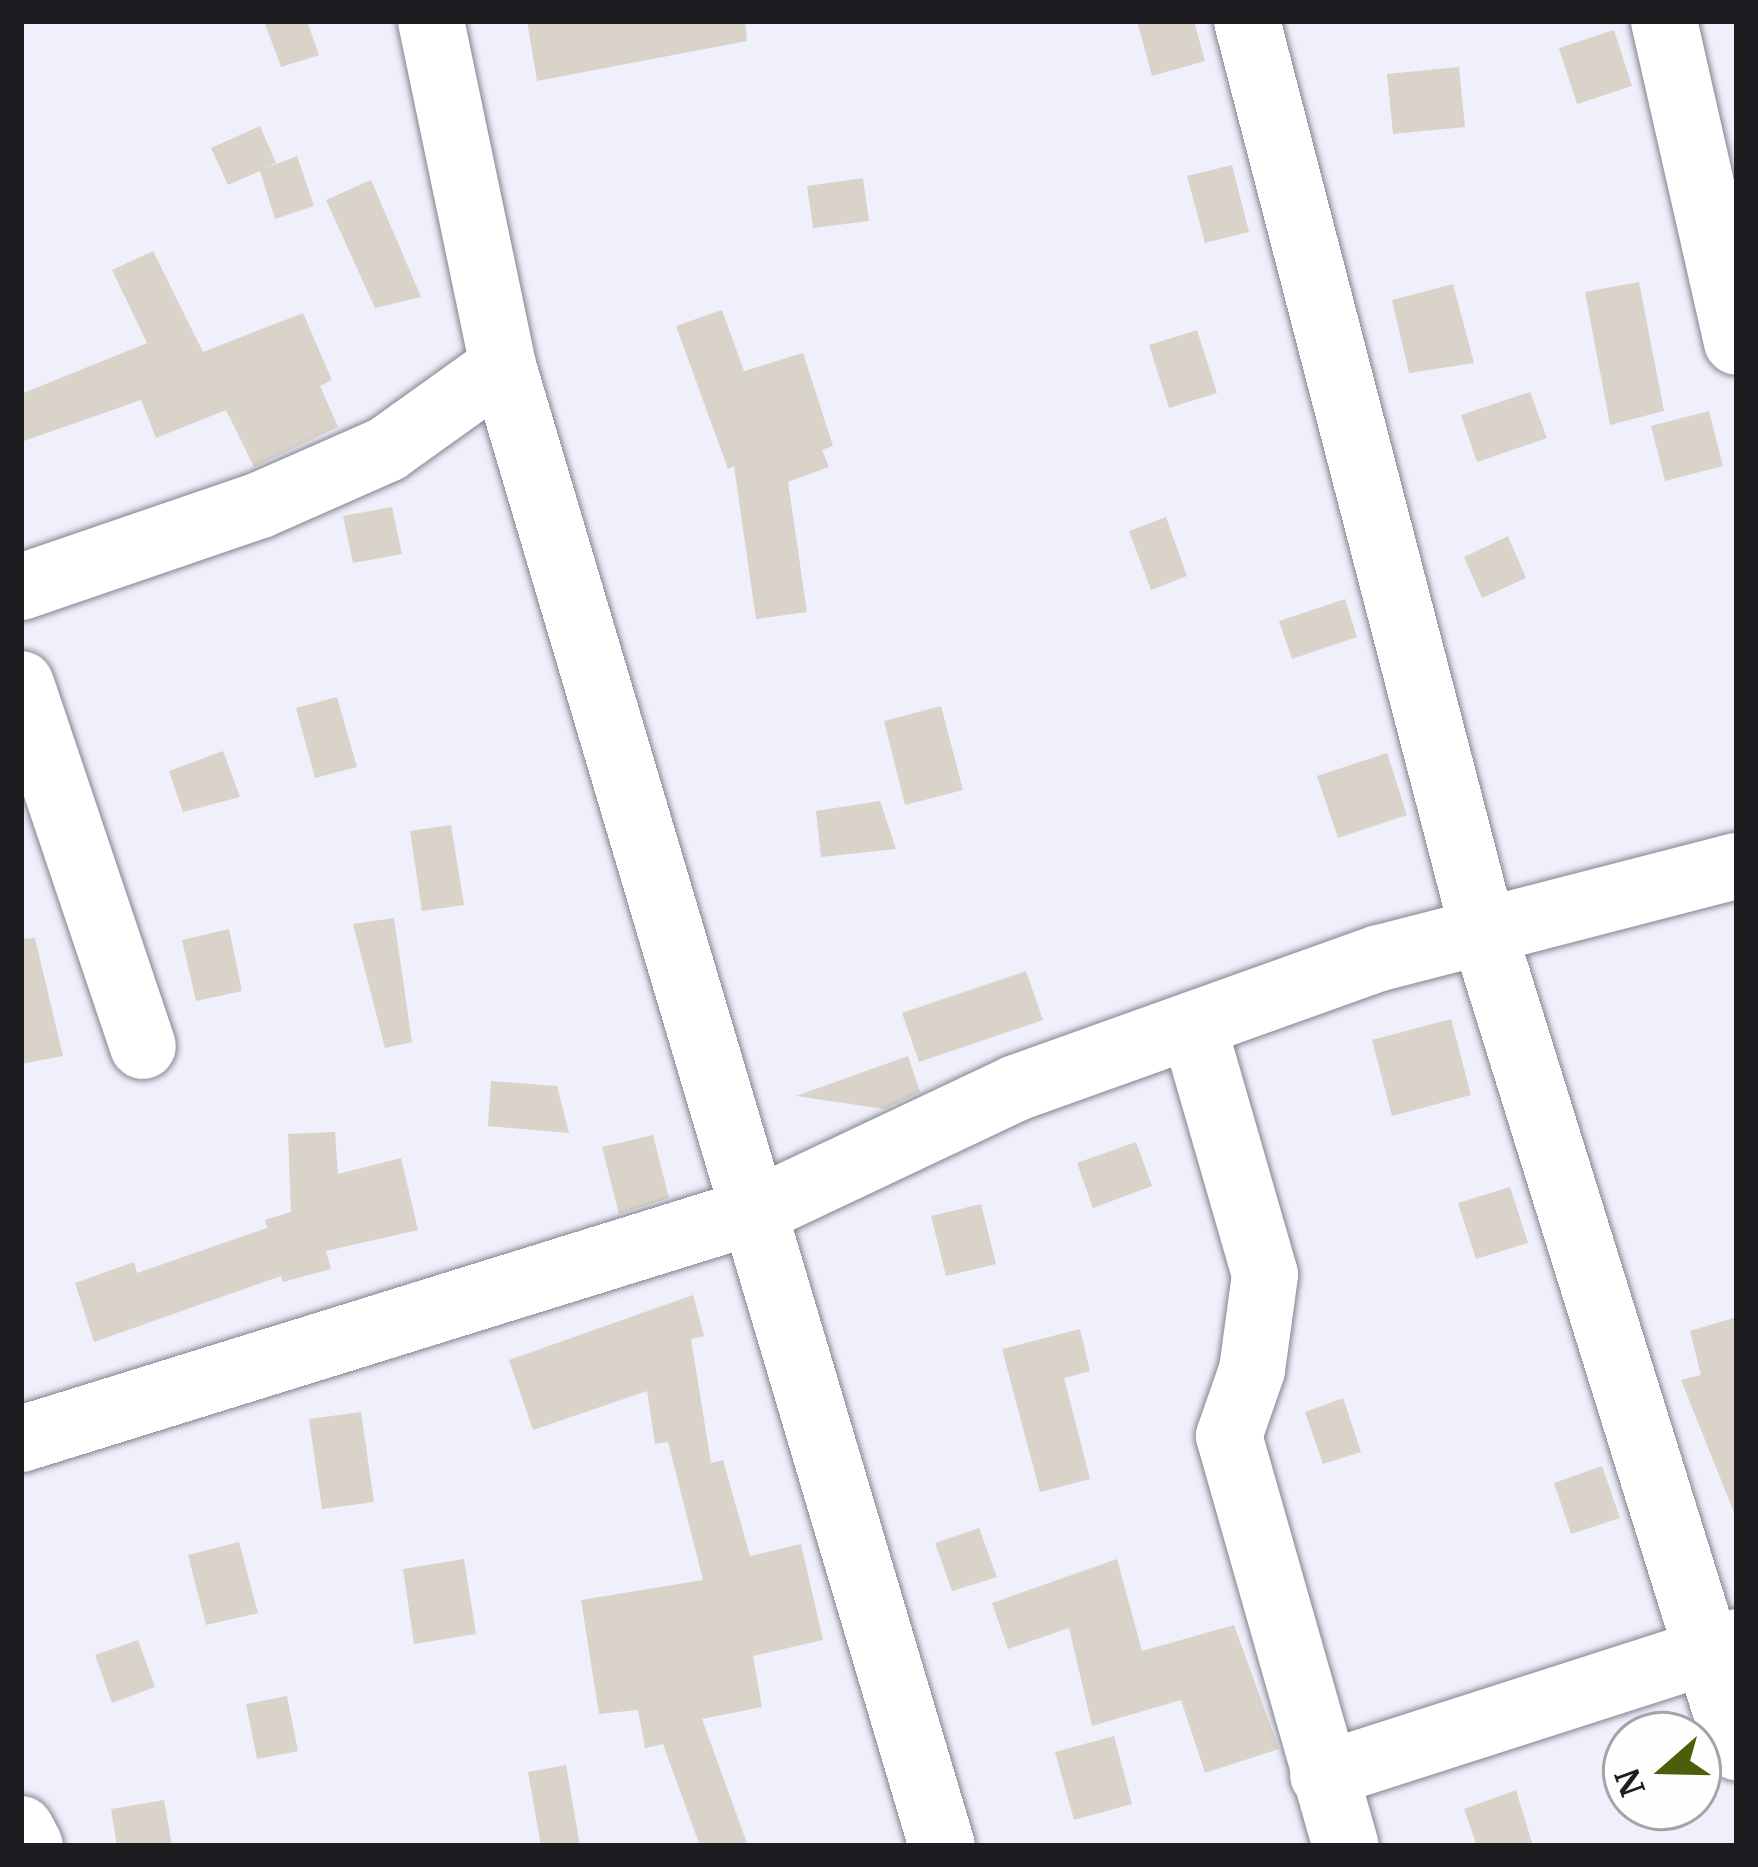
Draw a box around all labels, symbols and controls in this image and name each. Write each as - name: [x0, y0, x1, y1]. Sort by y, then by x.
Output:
- north arrow: [1602, 1711, 1722, 1831]
- text: N: [1607, 1763, 1654, 1802]

